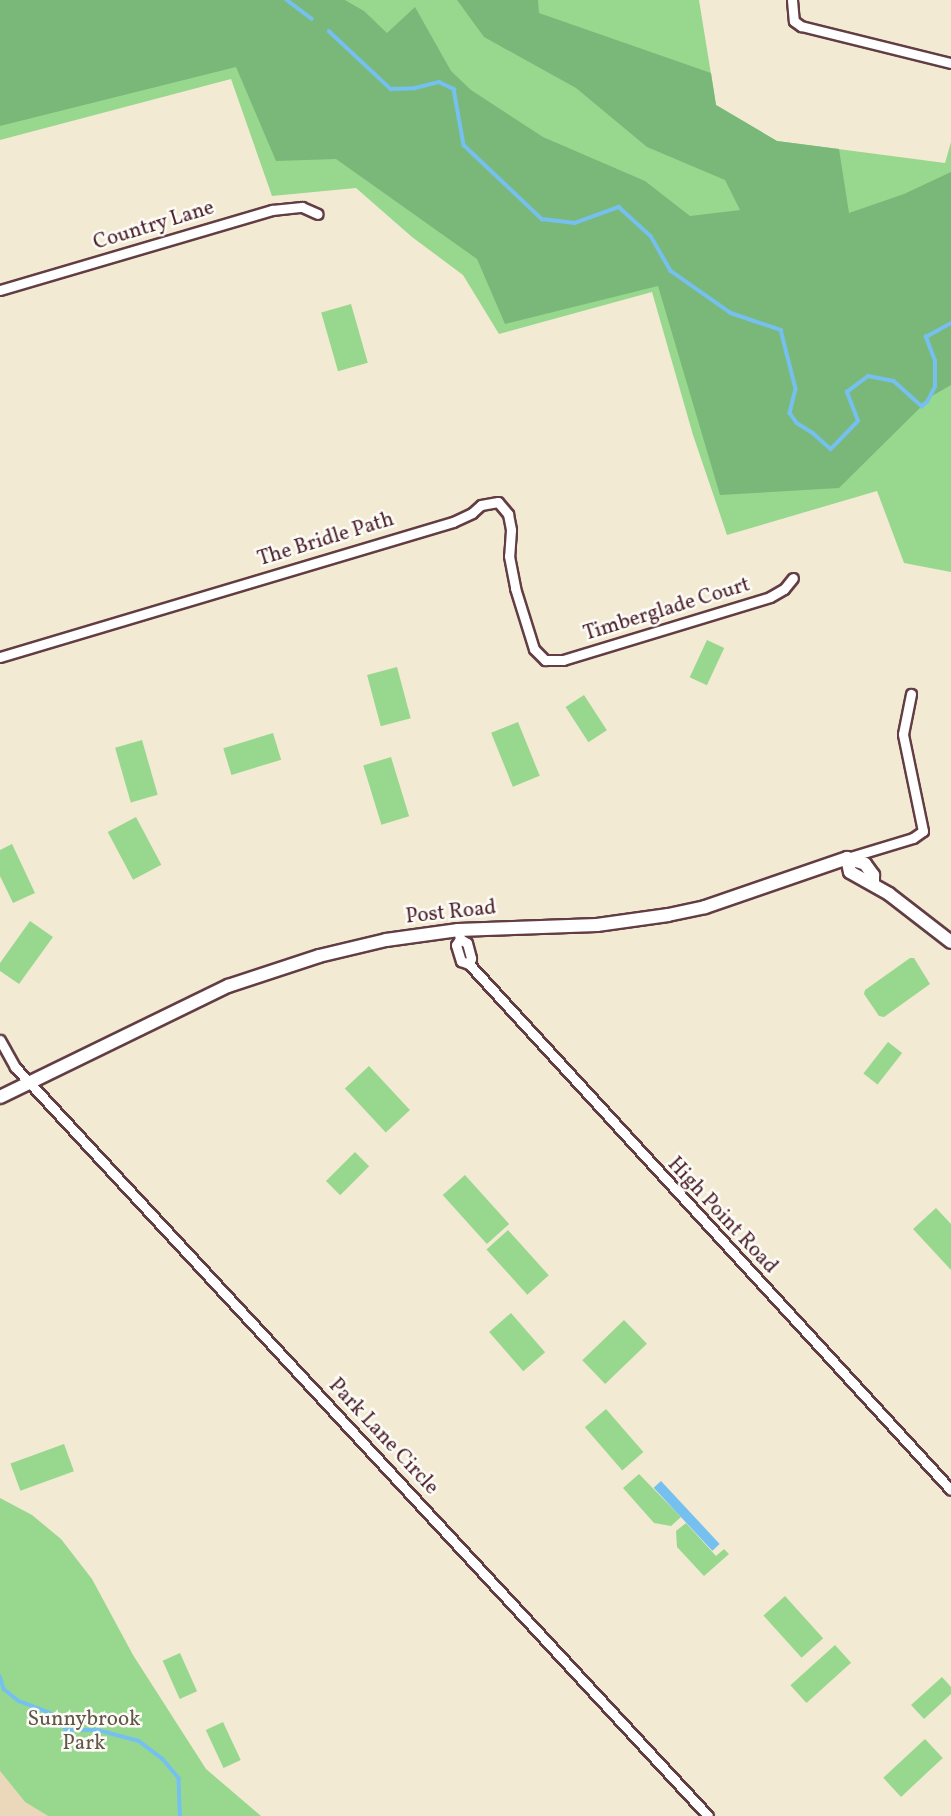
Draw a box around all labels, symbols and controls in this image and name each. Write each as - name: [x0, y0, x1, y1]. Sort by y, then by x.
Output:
- street label: Country Lane: [90, 196, 218, 256]
- street label: The Bridle Path: [255, 507, 397, 573]
- street label: Timberglade Court: [581, 573, 753, 647]
- street label: Post Road: [404, 896, 498, 930]
- street label: High Point Road: [662, 1152, 782, 1280]
- street label: Park Lane Circle: [323, 1374, 443, 1500]
- park label: Sunnybrook Park: [28, 1707, 140, 1757]

